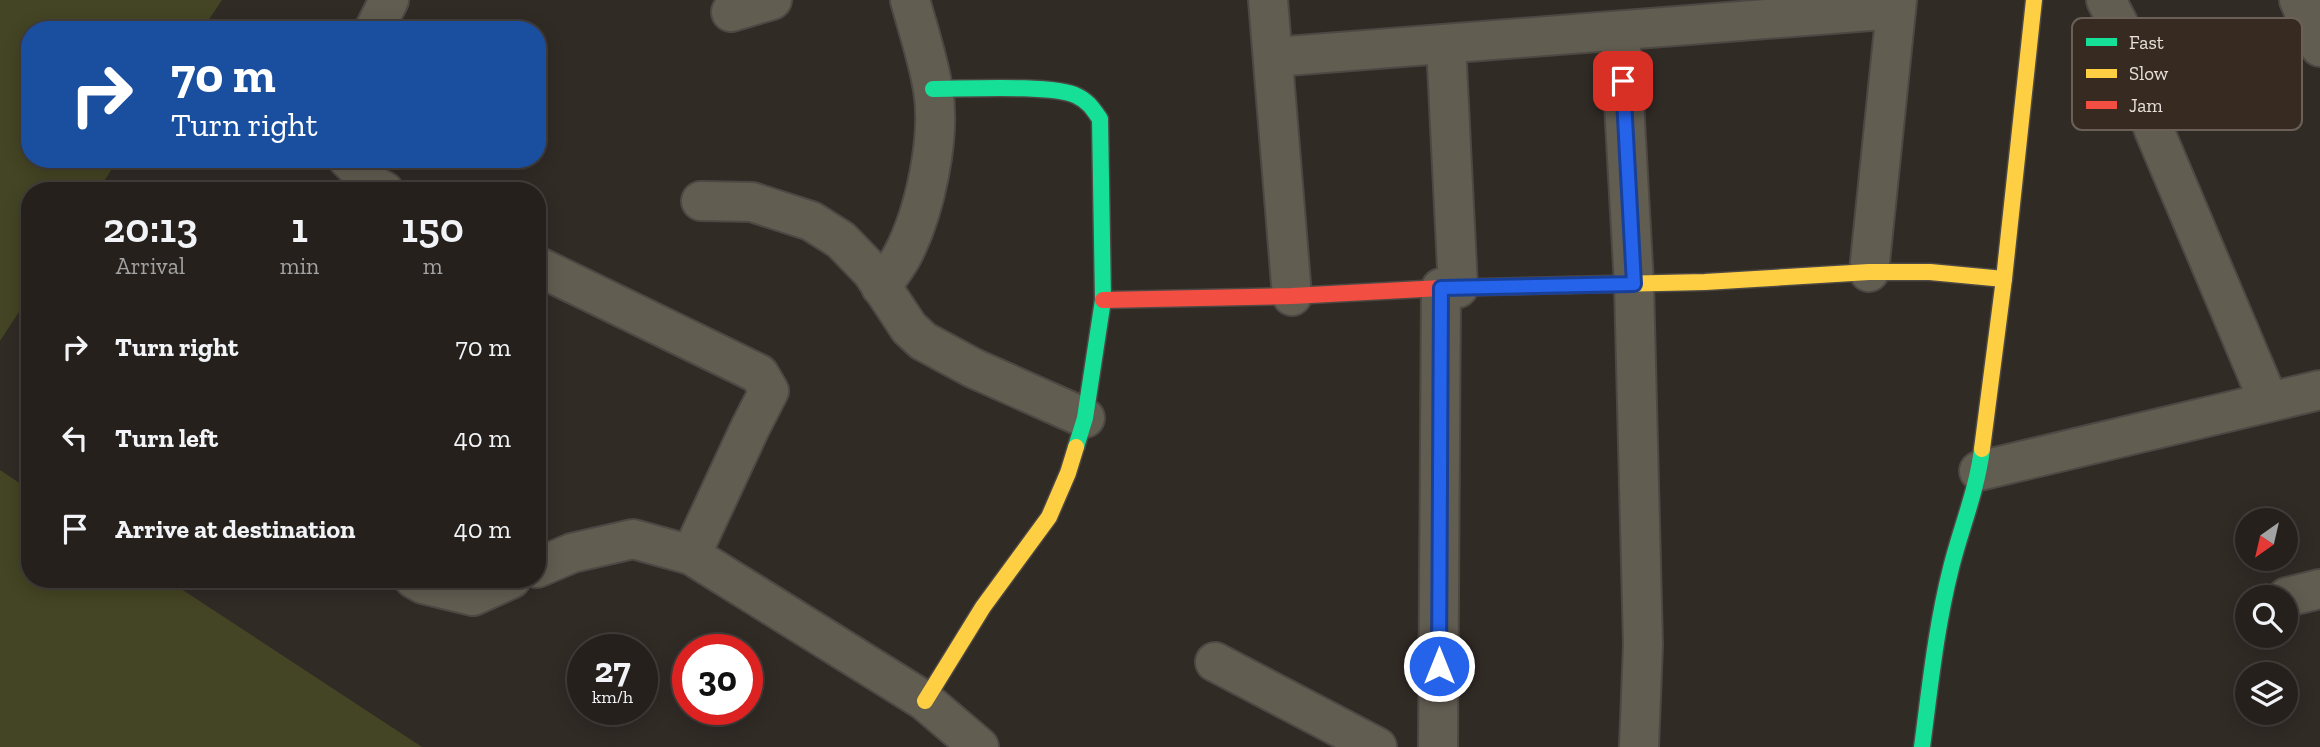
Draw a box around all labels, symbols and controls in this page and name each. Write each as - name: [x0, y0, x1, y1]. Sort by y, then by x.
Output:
- legend: [2072, 18, 2302, 130]
- text: Fast: [2129, 31, 2164, 54]
- text: 70 m: [171, 46, 276, 105]
- icon: right: [56, 49, 147, 140]
- pin: [1593, 51, 1653, 111]
- icon: arrive: [1604, 62, 1642, 100]
- text: Slow: [2129, 62, 2169, 85]
- text: Jam: [2129, 94, 2163, 117]
- text: Turn right: [171, 106, 318, 144]
- text: 20:13: [103, 202, 198, 253]
- text: 1: [291, 202, 308, 253]
- text: 150: [401, 202, 464, 253]
- text: Arrival: [116, 252, 185, 280]
- text: min: [280, 252, 319, 280]
- text: m: [423, 252, 443, 280]
- icon: right: [56, 328, 94, 366]
- text: Turn right: [115, 331, 238, 363]
- text: 70 m: [455, 331, 511, 363]
- icon: left: [56, 419, 94, 457]
- text: Turn left: [115, 422, 218, 454]
- text: 40 m: [454, 422, 511, 454]
- north arrow: [2235, 508, 2298, 570]
- map controls: [2235, 508, 2298, 725]
- icon: arrive: [56, 510, 94, 548]
- text: Arrive at destination: [115, 513, 355, 545]
- text: 40 m: [454, 513, 511, 545]
- button: search: [2235, 585, 2298, 648]
- position arrow: [1402, 629, 1476, 703]
- speed limit sign: 30: [672, 634, 763, 725]
- text: 27: [594, 649, 631, 691]
- button: layers: [2235, 662, 2298, 725]
- text: km/h: [592, 686, 633, 708]

